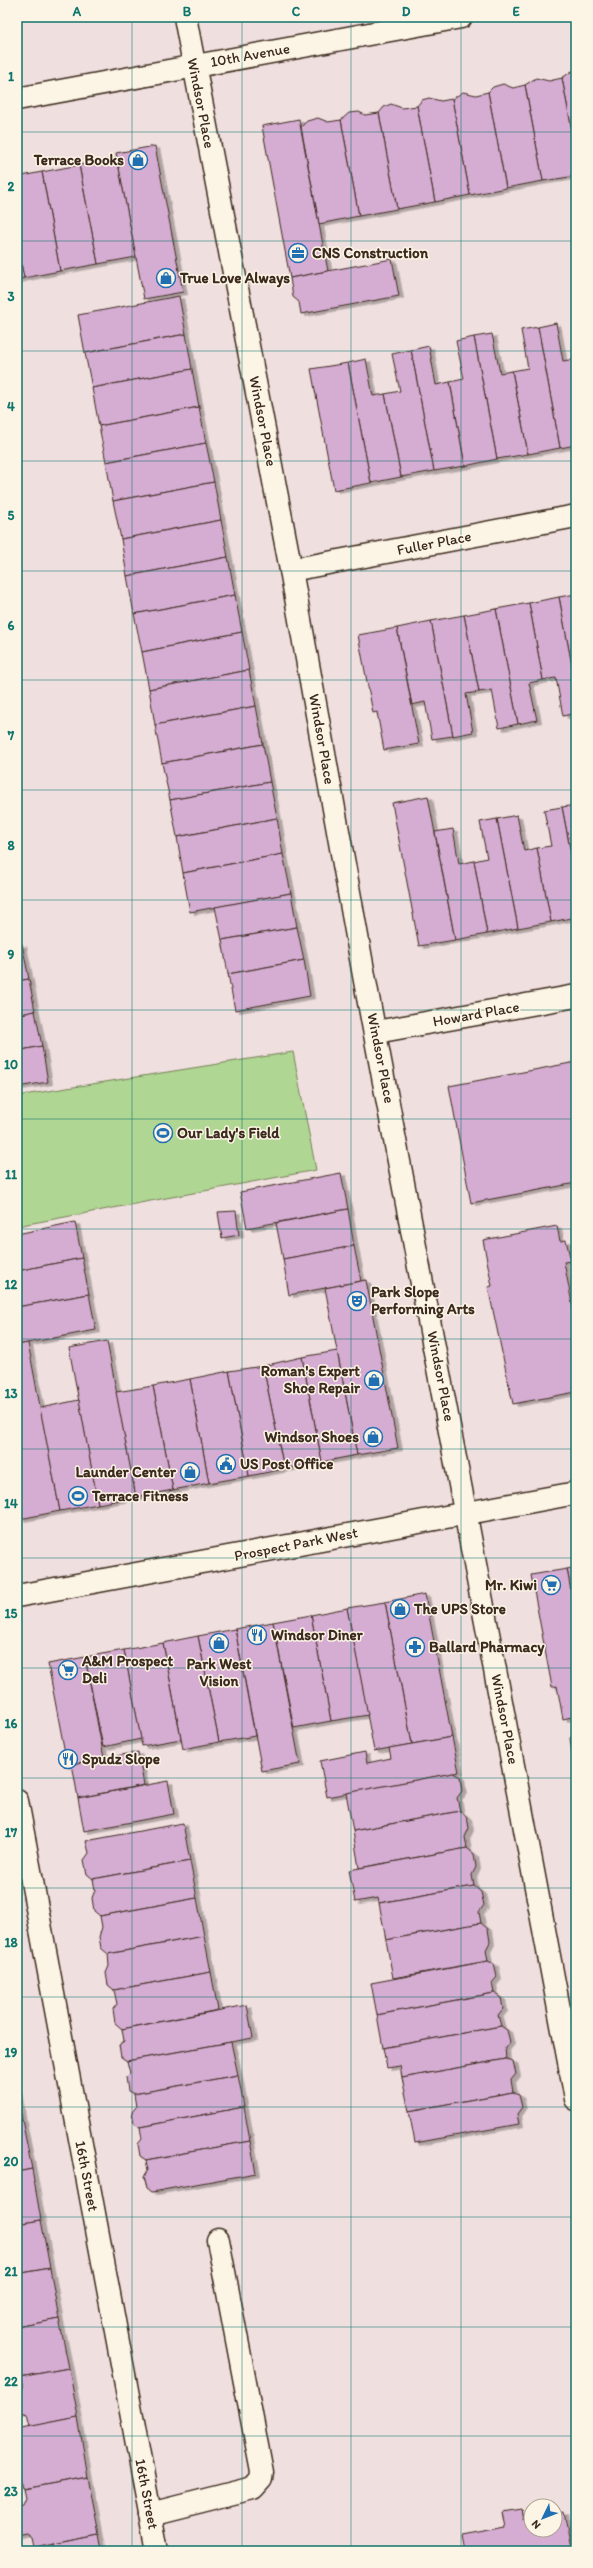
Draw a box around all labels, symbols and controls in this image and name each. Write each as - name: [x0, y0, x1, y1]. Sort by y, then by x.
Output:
- text: A: [72, 4, 82, 19]
- text: B: [183, 4, 192, 19]
- text: C: [292, 4, 301, 19]
- text: D: [402, 4, 411, 19]
- text: E: [512, 4, 520, 19]
- street label: 10th Avenue: [209, 39, 291, 71]
- street label: Windsor Place: [183, 56, 219, 150]
- text: 1: [8, 69, 14, 84]
- shop icon: Terrace Books: [127, 149, 149, 171]
- place label: Terrace Books: [33, 151, 124, 169]
- text: 2: [8, 179, 15, 194]
- office icon: CNS Construction: [287, 242, 309, 264]
- place label: CNS Construction: [312, 244, 429, 262]
- shop icon: True Love Always: [155, 267, 177, 289]
- place label: True Love Always: [179, 269, 290, 288]
- text: 3: [7, 289, 15, 304]
- street label: Windsor Place: [245, 374, 281, 468]
- text: 4: [7, 399, 15, 414]
- text: 5: [8, 508, 15, 523]
- street label: Fuller Place: [395, 527, 473, 559]
- text: 6: [8, 618, 15, 633]
- street label: Windsor Place: [305, 692, 339, 786]
- text: 7: [7, 728, 15, 743]
- text: 8: [7, 838, 15, 853]
- text: 9: [8, 947, 15, 962]
- street label: Howard Place: [431, 998, 521, 1030]
- street label: Windsor Place: [363, 1011, 399, 1105]
- text: 10: [4, 1057, 18, 1072]
- sports icon: Our Lady's Field: [152, 1122, 174, 1144]
- place label: Our Lady's Field: [177, 1124, 280, 1143]
- text: 11: [5, 1167, 17, 1182]
- text: 12: [5, 1277, 18, 1292]
- place label: Park Slope Performing Arts: [371, 1283, 475, 1319]
- theatre icon: Park Slope Performing Arts: [346, 1290, 368, 1312]
- street label: Windsor Place: [423, 1329, 459, 1423]
- place label: Roman's Expert Shoe Repair: [261, 1362, 361, 1398]
- shop icon: Roman's Expert Shoe Repair: [363, 1369, 385, 1391]
- text: 13: [4, 1386, 18, 1401]
- shop icon: Windsor Shoes: [362, 1426, 384, 1448]
- place label: Windsor Shoes: [265, 1428, 359, 1446]
- public building icon: US Post Office: [215, 1453, 237, 1475]
- place label: US Post Office: [240, 1455, 333, 1473]
- shop icon: Launder Center: [179, 1461, 201, 1483]
- place label: Launder Center: [75, 1463, 177, 1481]
- sports icon: Terrace Fitness: [67, 1485, 89, 1507]
- place label: Terrace Fitness: [91, 1487, 189, 1505]
- text: 14: [4, 1496, 18, 1511]
- street label: Prospect Park West: [233, 1523, 360, 1565]
- supermarket icon: Mr. Kiwi: [540, 1574, 562, 1596]
- place label: Mr. Kiwi: [485, 1576, 537, 1594]
- shop icon: The UPS Store: [389, 1598, 411, 1620]
- place label: The UPS Store: [413, 1600, 506, 1618]
- text: 15: [5, 1606, 18, 1621]
- restaurant icon: Windsor Diner: [246, 1624, 268, 1646]
- place label: Windsor Diner: [271, 1626, 364, 1644]
- shop icon: Park West Vision: [208, 1632, 230, 1654]
- pharmacy icon: Ballard Pharmacy: [404, 1636, 426, 1658]
- place label: Ballard Pharmacy: [429, 1638, 545, 1657]
- place label: A&M Prospect Deli: [81, 1652, 173, 1687]
- place label: Park West Vision: [186, 1655, 252, 1690]
- supermarket icon: A&M Prospect Deli: [57, 1659, 79, 1681]
- street label: Windsor Place: [487, 1672, 523, 1766]
- text: 16: [5, 1716, 18, 1731]
- restaurant icon: Spudz Slope: [57, 1748, 79, 1770]
- place label: Spudz Slope: [82, 1750, 160, 1769]
- text: 17: [5, 1825, 18, 1840]
- text: 18: [4, 1935, 18, 1950]
- text: 19: [5, 2045, 18, 2060]
- street label: 16th Street: [71, 2139, 103, 2213]
- text: 20: [4, 2154, 18, 2169]
- text: 21: [5, 2264, 17, 2279]
- text: 22: [4, 2374, 18, 2389]
- street label: 16th Street: [131, 2457, 163, 2531]
- text: 23: [4, 2484, 18, 2499]
- north arrow: [523, 2498, 563, 2538]
- text: N: [529, 2517, 543, 2532]

